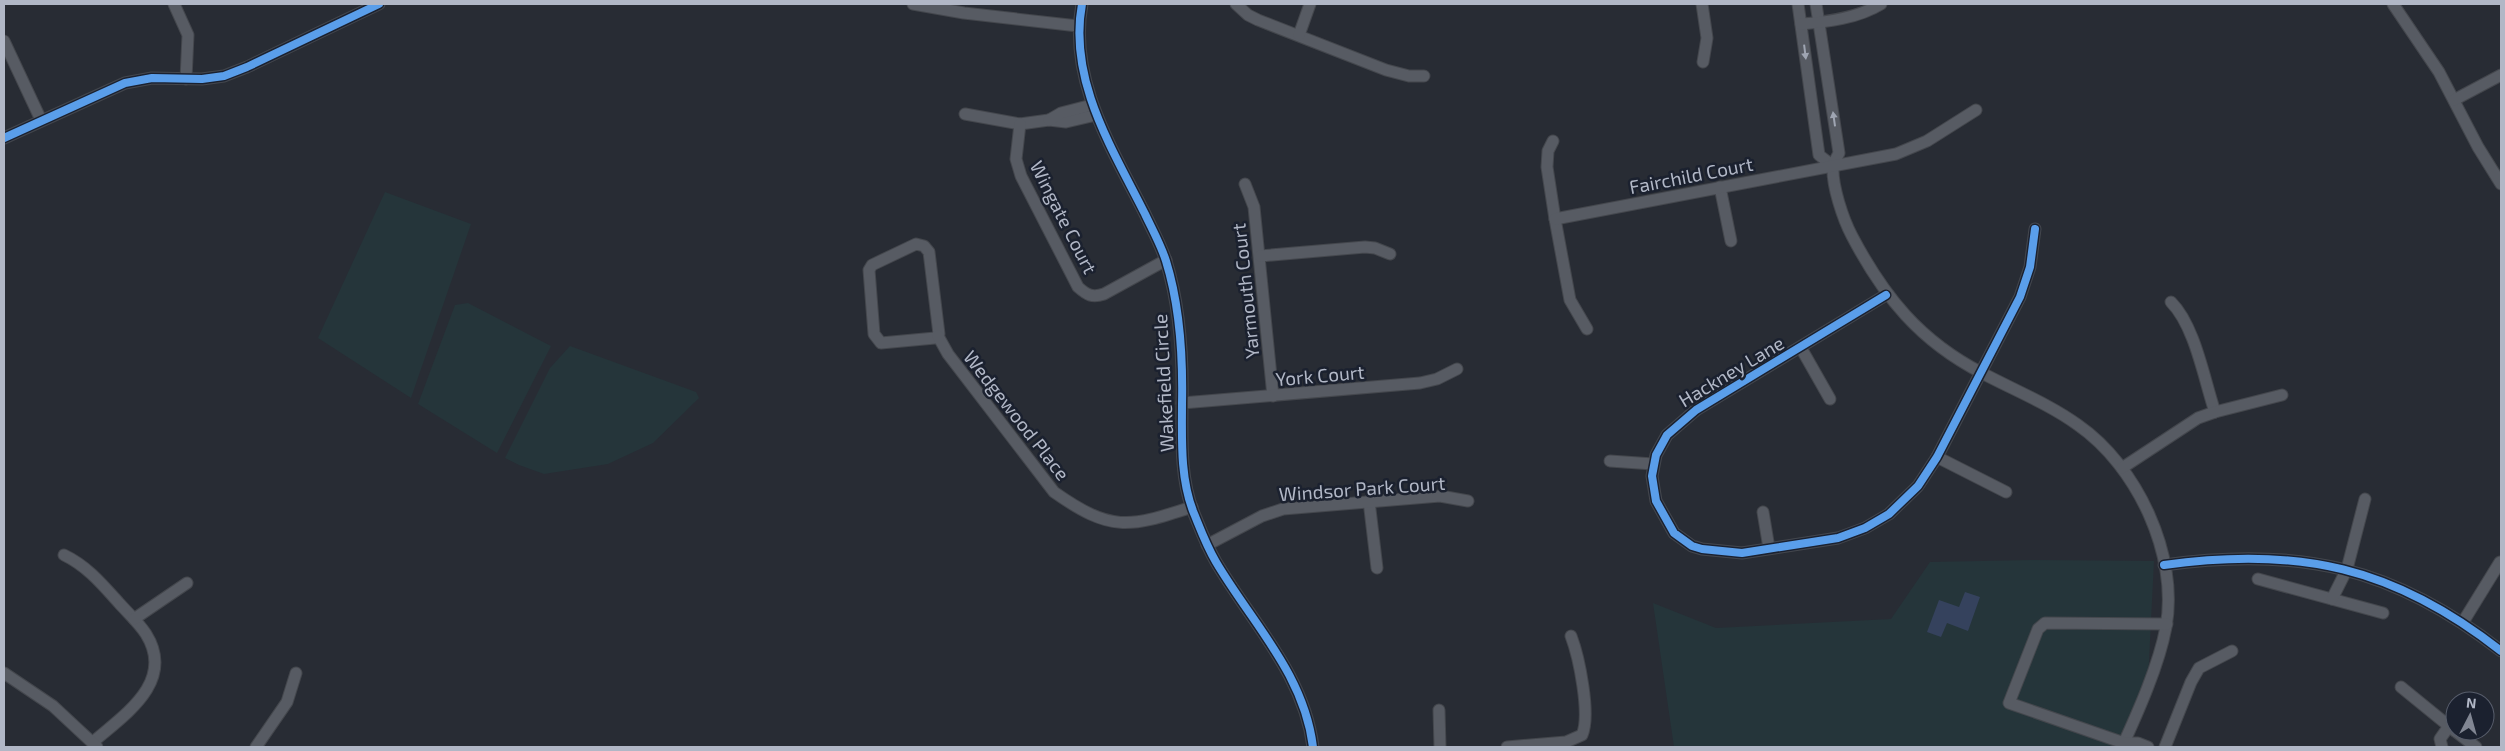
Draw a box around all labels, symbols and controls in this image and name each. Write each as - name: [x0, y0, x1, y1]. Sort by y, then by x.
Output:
- one-way arrow: [1801, 44, 1809, 60]
- one-way arrow: [1830, 111, 1838, 127]
- street label: Fairchild Court: [1627, 152, 1755, 198]
- street label: Wingate Court: [1026, 157, 1102, 277]
- street label: Yarmouth Court: [1226, 222, 1264, 360]
- street label: Wakefield Circle: [1148, 313, 1178, 453]
- street label: Hackney Lane: [1674, 331, 1788, 411]
- street label: Wedgewood Place: [959, 345, 1075, 485]
- street label: York Court: [1275, 360, 1365, 390]
- street label: Windsor Park Court: [1278, 471, 1446, 505]
- north arrow: [2445, 691, 2495, 741]
- text: N: [2465, 694, 2477, 712]

